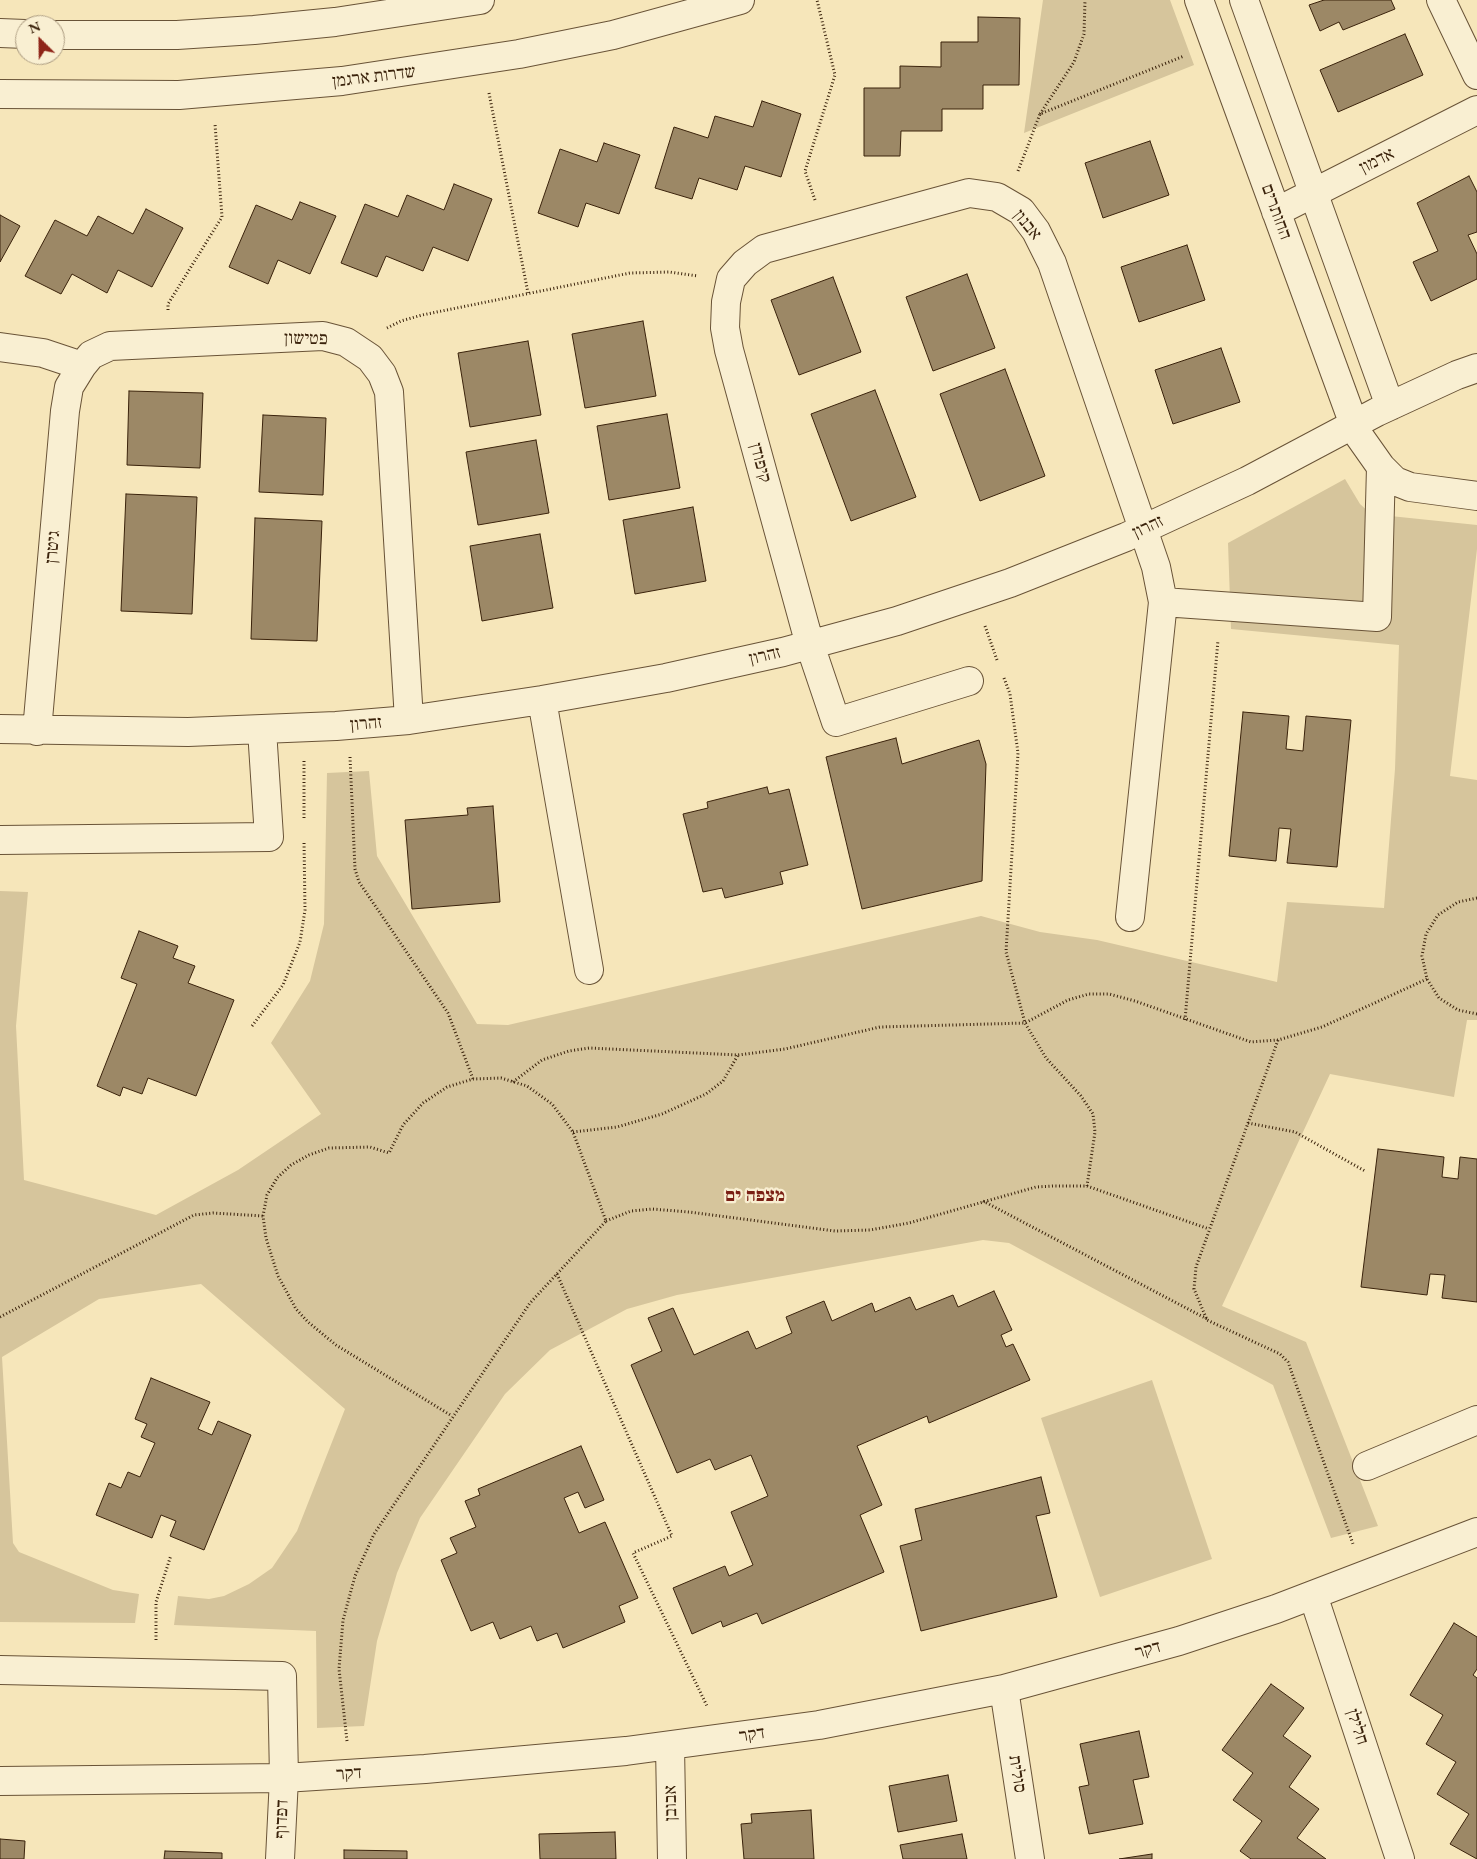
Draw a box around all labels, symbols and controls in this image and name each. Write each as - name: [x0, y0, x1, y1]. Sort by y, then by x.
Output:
- north arrow: [15, 15, 65, 65]
- text: N: [26, 17, 43, 38]
- street label: שדרות ארגמן: [331, 61, 417, 93]
- street label: אדמון: [1356, 143, 1398, 179]
- street label: החותרים: [1256, 181, 1296, 243]
- street label: אבנון: [1008, 205, 1046, 245]
- street label: פטישון: [284, 328, 328, 350]
- street label: קיפודן: [744, 441, 776, 485]
- street label: זהרון: [1129, 510, 1167, 544]
- street label: גיטרן: [41, 530, 65, 564]
- street label: זהרון: [747, 642, 783, 670]
- street label: זהרון: [349, 712, 383, 736]
- district label: מצפה ים: [725, 1185, 785, 1207]
- street label: דקר: [1133, 1636, 1163, 1664]
- street label: חלילן: [1341, 1706, 1373, 1748]
- street label: דקר: [738, 1722, 766, 1748]
- street label: סולית: [1003, 1754, 1031, 1794]
- street label: דקר: [335, 1762, 363, 1786]
- street label: אבובן: [660, 1785, 682, 1821]
- street label: דפדוף: [271, 1799, 293, 1839]

